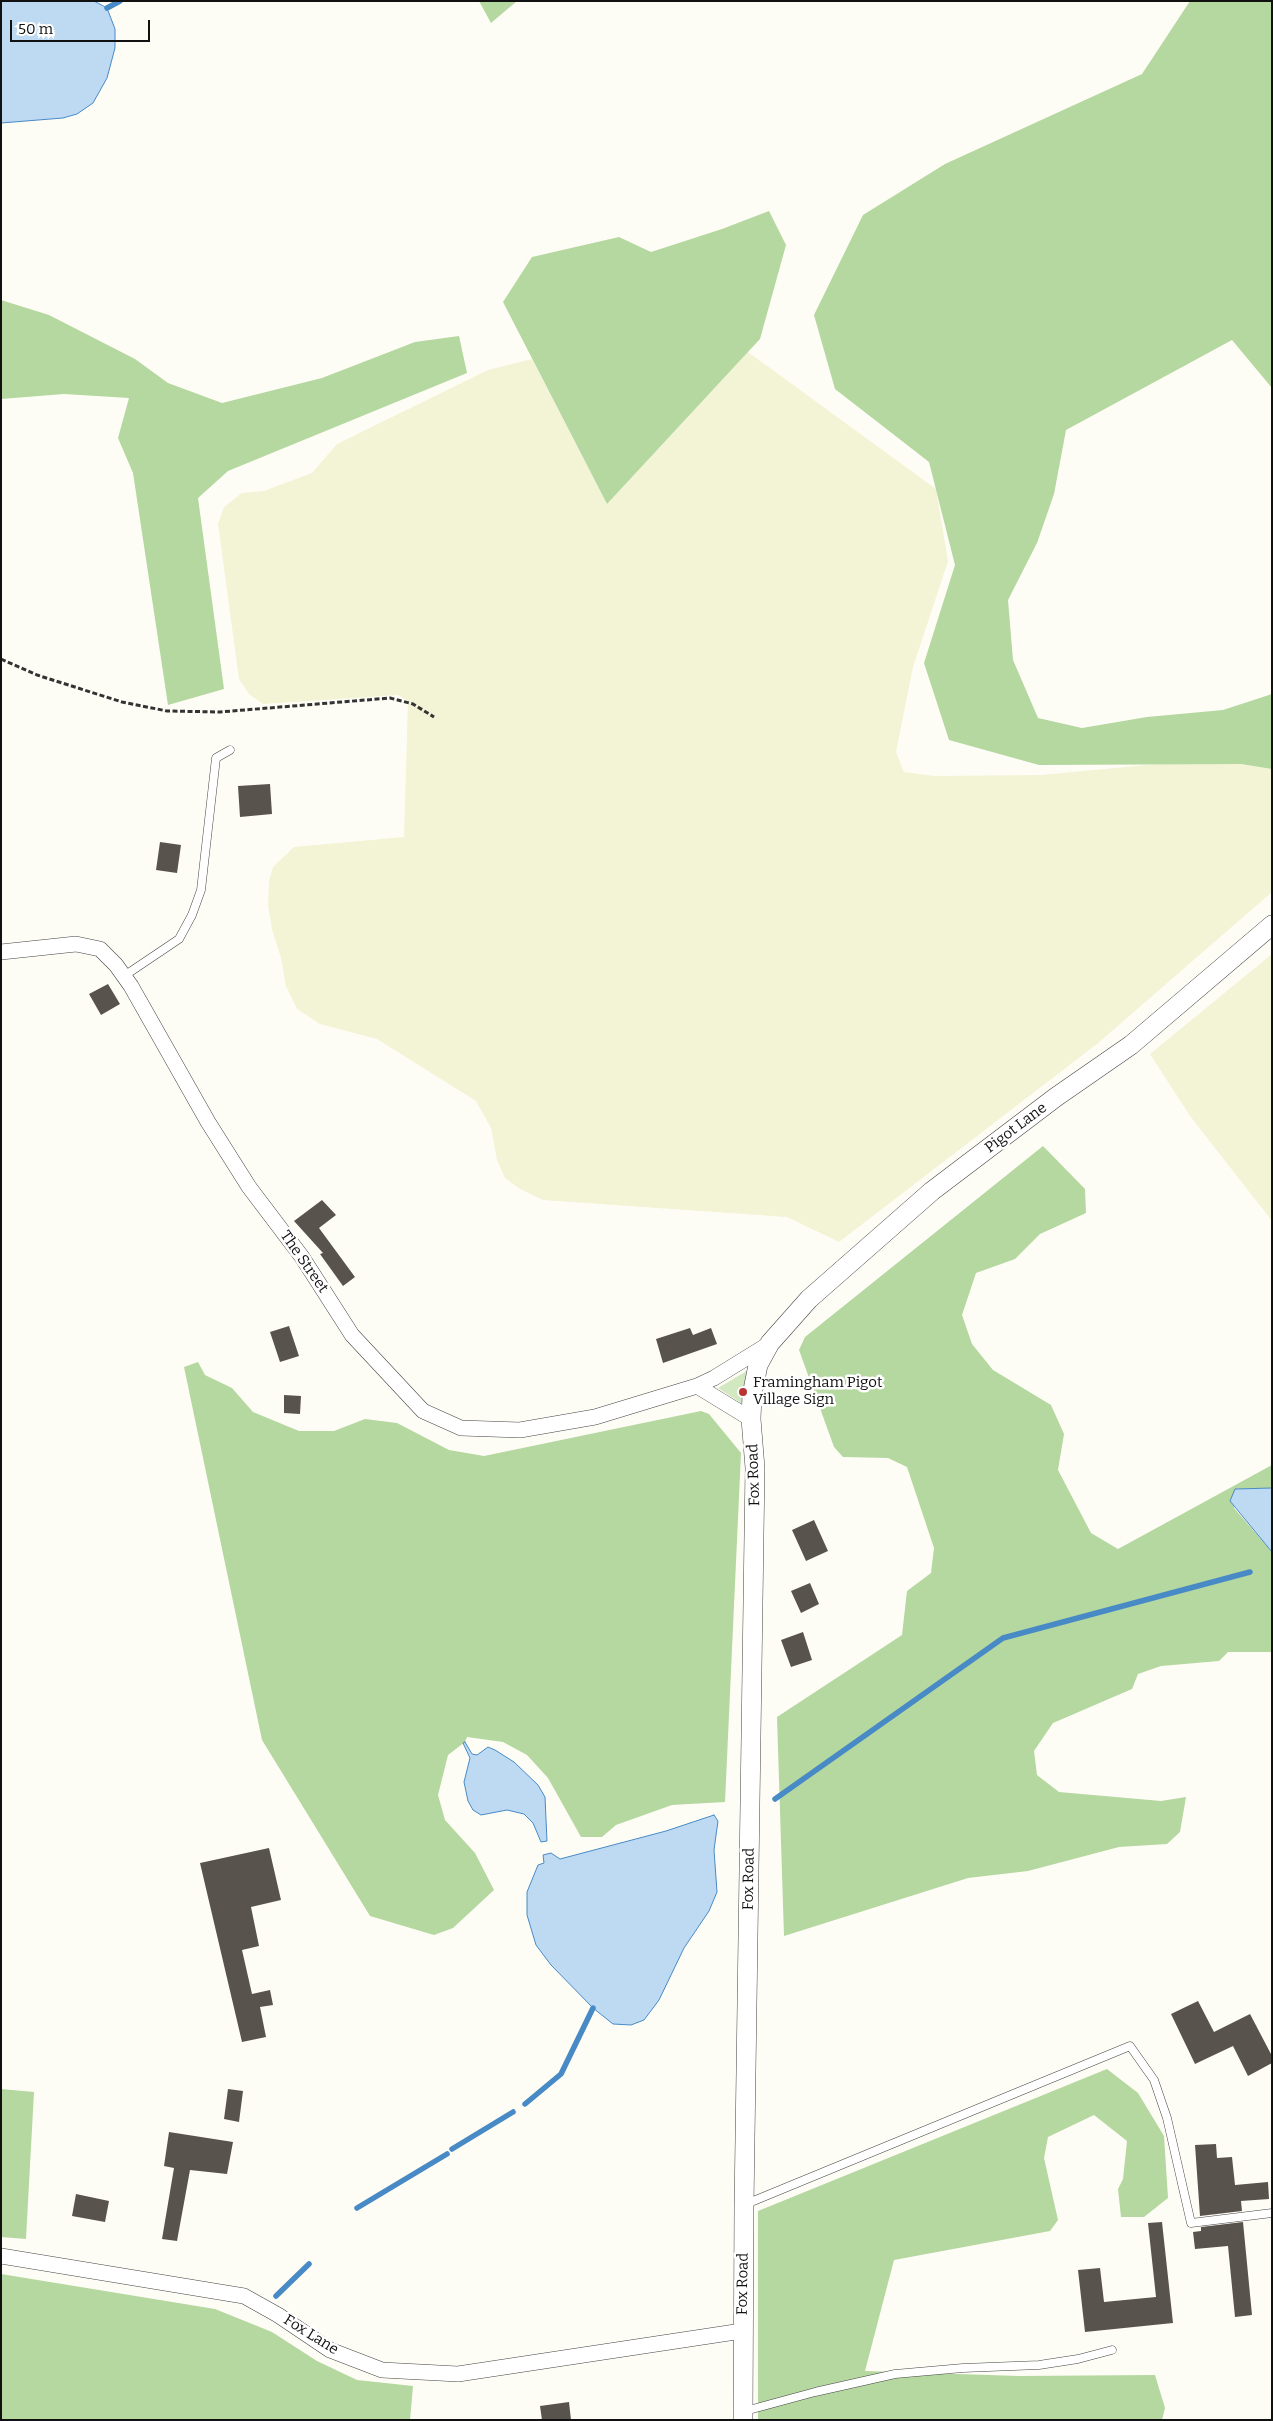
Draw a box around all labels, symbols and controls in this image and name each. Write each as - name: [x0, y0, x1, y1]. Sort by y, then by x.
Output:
- scale bar: [12, 10, 152, 42]
- text: 50 m: [18, 20, 53, 38]
- street label: Pigot Lane: [982, 1099, 1050, 1157]
- street label: The Street: [276, 1228, 332, 1296]
- place label: Framingham Pigot Village Sign: [753, 1374, 882, 1409]
- marker: Framingham Pigot Village Sign: [737, 1386, 749, 1398]
- street label: Fox Road: [744, 1443, 764, 1507]
- street label: Fox Road: [739, 1848, 759, 1910]
- street label: Fox Road: [733, 2253, 753, 2315]
- street label: Fox Lane: [280, 2311, 342, 2359]

